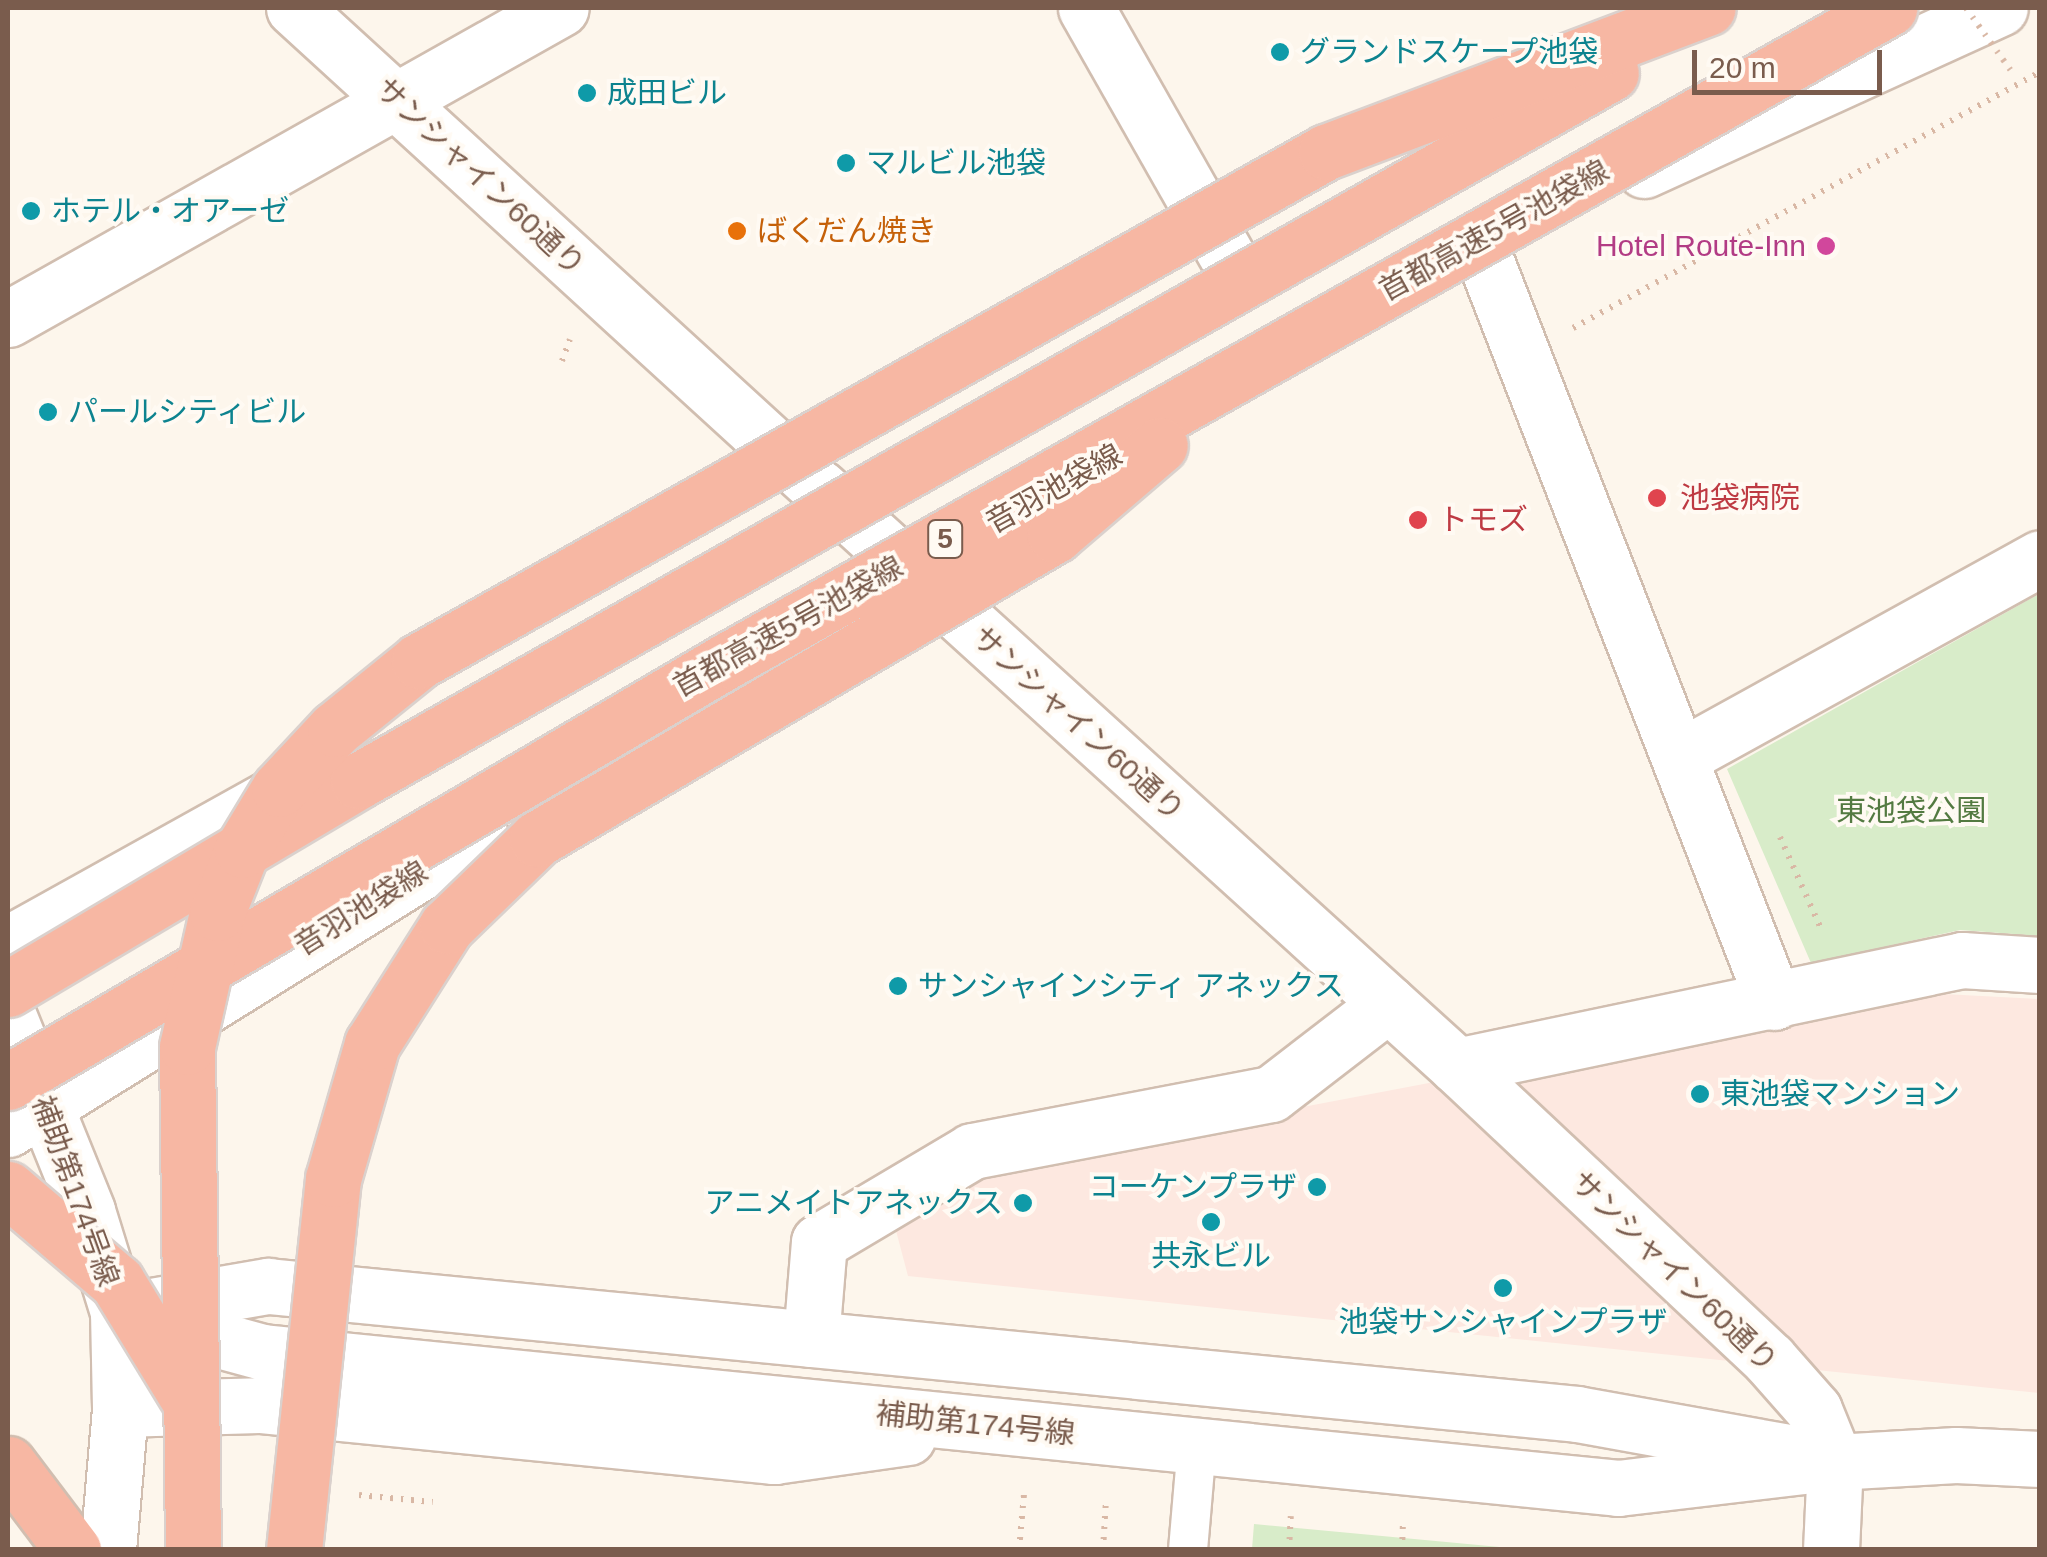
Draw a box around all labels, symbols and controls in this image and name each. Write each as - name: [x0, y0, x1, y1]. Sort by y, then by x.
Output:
- scale bar: [1697, 30, 1887, 92]
- place label: グランドスケープ池袋: [1300, 34, 1600, 70]
- marker: グランドスケープ池袋: [1269, 41, 1291, 63]
- text: 20 m: [1709, 51, 1776, 84]
- street label: サンシャイン60通り: [368, 71, 592, 283]
- place label: 成田ビル: [607, 75, 727, 111]
- marker: 成田ビル: [576, 82, 598, 104]
- place label: マルビル池袋: [866, 145, 1046, 181]
- marker: マルビル池袋: [835, 152, 857, 174]
- street label: 首都高速5号池袋線: [1373, 153, 1615, 309]
- place label: ホテル・オアーゼ: [51, 193, 289, 229]
- marker: ホテル・オアーゼ: [20, 200, 42, 222]
- place label: ばくだん焼き: [757, 213, 937, 249]
- marker: ばくだん焼き: [726, 220, 748, 242]
- place label: Hotel Route-Inn: [1596, 228, 1806, 264]
- marker: Hotel Route-Inn: [1815, 235, 1837, 257]
- place label: パールシティビル: [68, 394, 308, 430]
- marker: パールシティビル: [37, 401, 59, 423]
- street label: 音羽池袋線: [980, 437, 1128, 541]
- place label: 池袋病院: [1680, 480, 1800, 516]
- marker: 池袋病院: [1644, 485, 1670, 511]
- place label: トモズ: [1438, 502, 1528, 538]
- marker: トモズ: [1407, 509, 1429, 531]
- road number: 5: [925, 516, 965, 562]
- street label: 首都高速5号池袋線: [667, 549, 909, 705]
- street label: サンシャイン60通り: [964, 619, 1192, 829]
- park label: 東池袋公園: [1836, 793, 1986, 829]
- street label: 音羽池袋線: [288, 854, 434, 964]
- place label: サンシャインシティ アネックス: [918, 968, 1346, 1004]
- marker: サンシャインシティ アネックス: [887, 975, 909, 997]
- place label: 東池袋マンション: [1720, 1076, 1960, 1112]
- marker: 東池袋マンション: [1689, 1083, 1711, 1105]
- street label: 補助第174号線: [24, 1091, 126, 1291]
- street label: サンシャイン60通り: [1563, 1164, 1785, 1380]
- place label: コーケンプラザ: [1087, 1169, 1297, 1205]
- marker: コーケンプラザ: [1306, 1176, 1328, 1198]
- place label: アニメイトアネックス: [703, 1185, 1003, 1221]
- marker: アニメイトアネックス: [1012, 1192, 1034, 1214]
- marker: 共永ビル: [1200, 1211, 1222, 1233]
- place label: 共永ビル: [1151, 1238, 1271, 1274]
- marker: 池袋サンシャインプラザ: [1492, 1277, 1514, 1299]
- place label: 池袋サンシャインプラザ: [1338, 1304, 1668, 1340]
- street label: 補助第174号線: [874, 1396, 1076, 1452]

